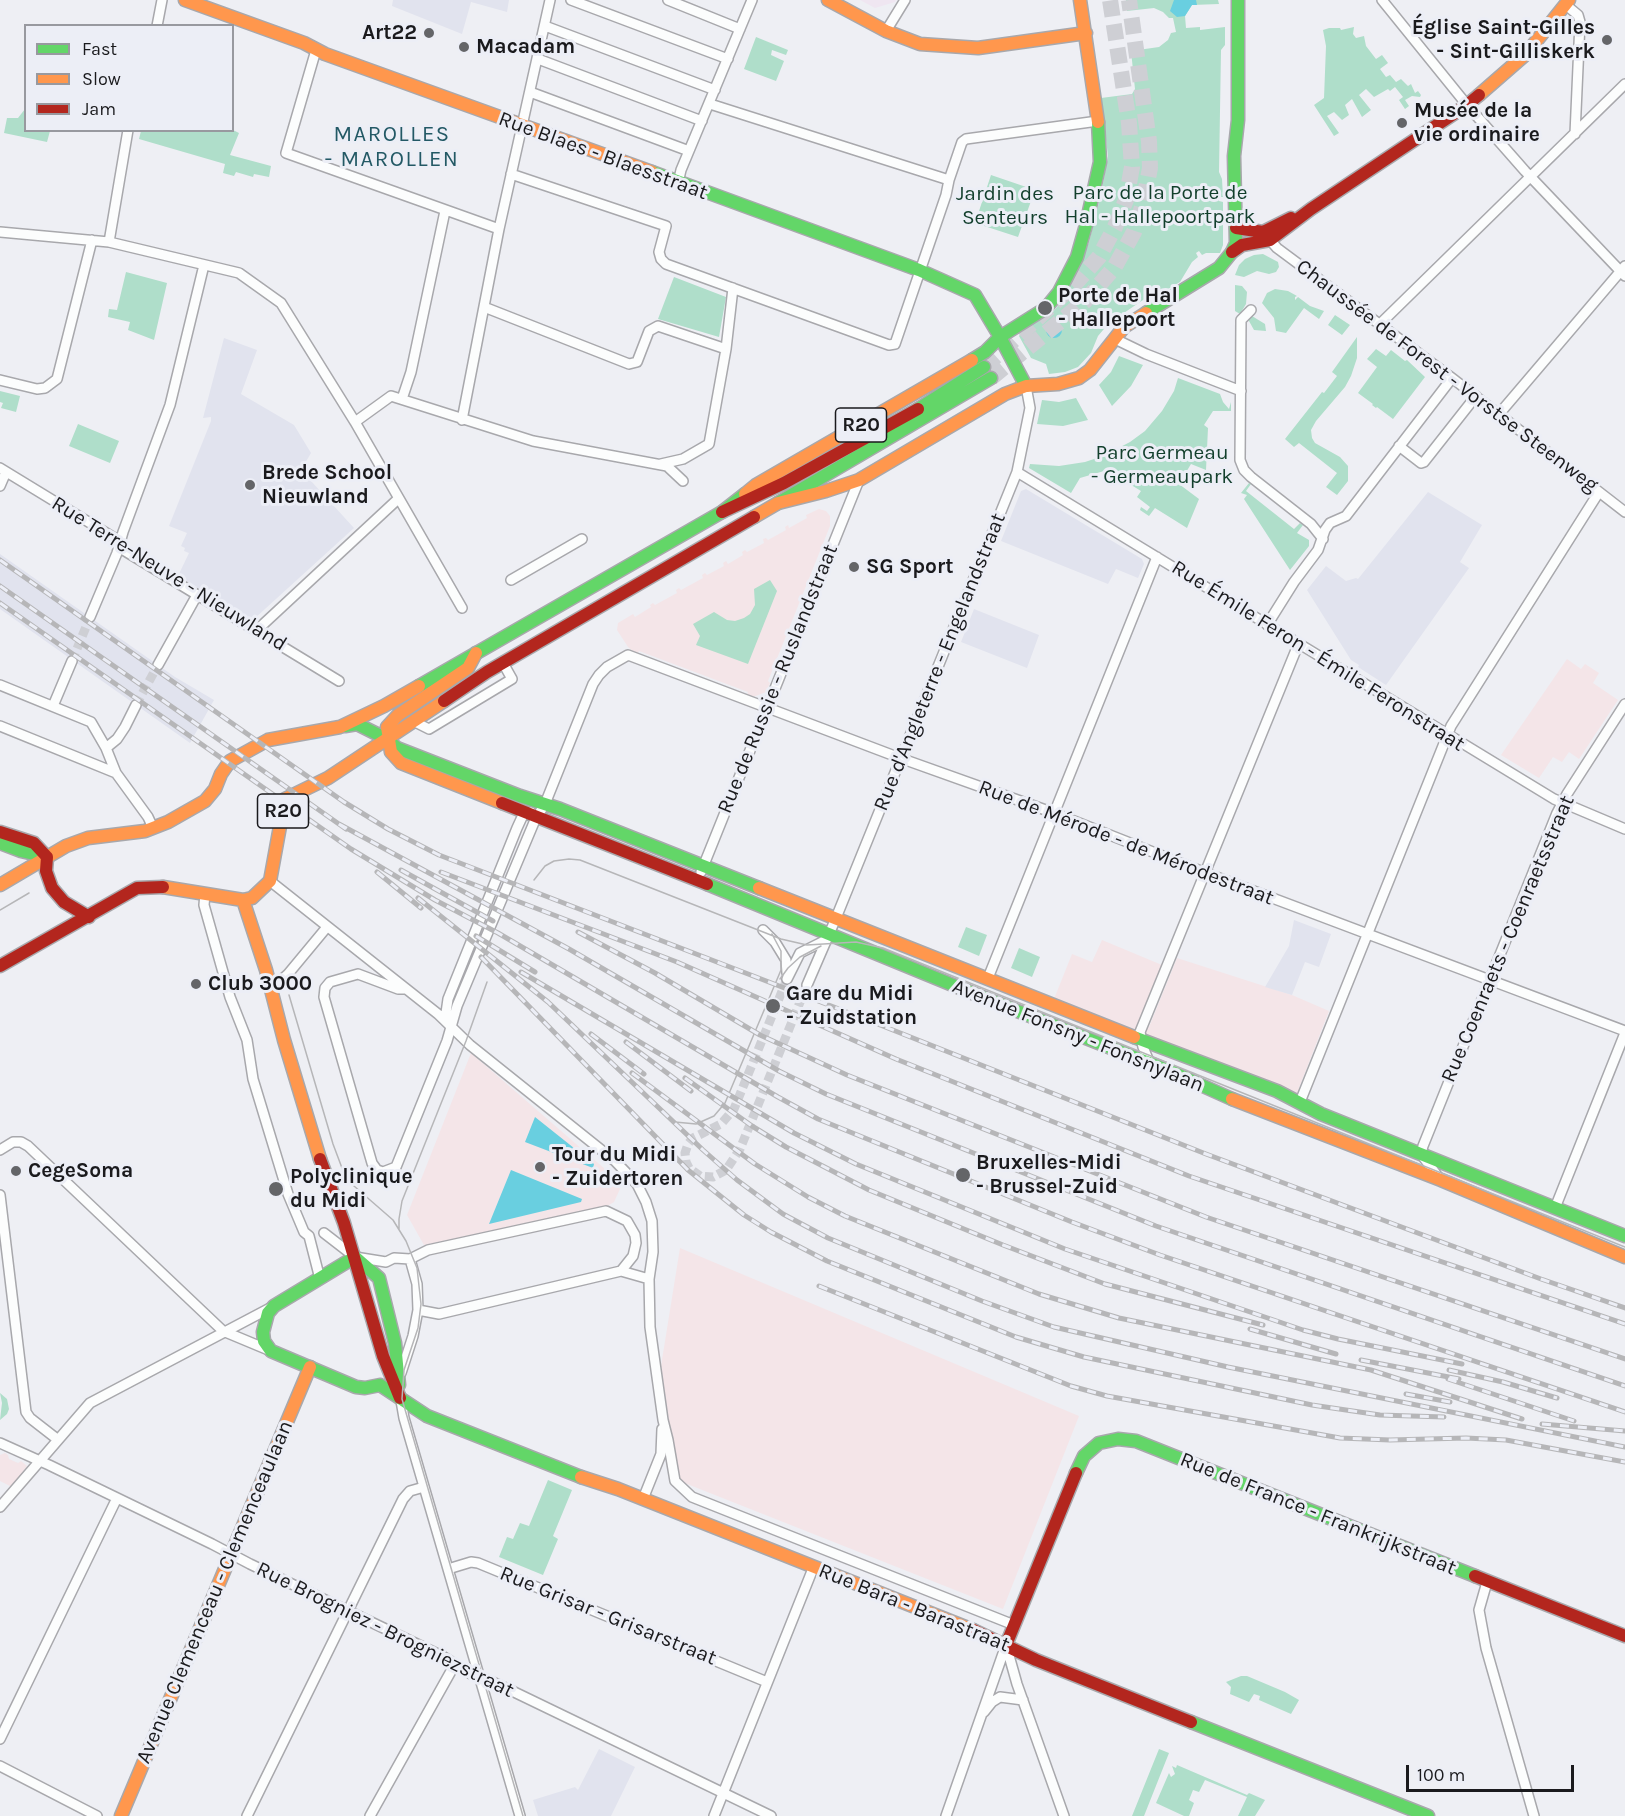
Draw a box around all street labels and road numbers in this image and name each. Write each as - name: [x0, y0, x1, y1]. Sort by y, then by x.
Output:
- street label: Rue Blaes - Blaesstraat: [495, 106, 711, 206]
- street label: Chaussée de Forest - Vorstse Steenweg: [1291, 254, 1603, 498]
- road number: R20: [836, 408, 886, 442]
- street label: Rue Terre-Neuve - Nieuwland: [47, 491, 291, 657]
- street label: Rue d'Angleterre - Engelandstraat: [869, 509, 1011, 815]
- street label: Rue de Russie - Ruslandstraat: [712, 541, 844, 817]
- street label: Rue Émile Feron - Émile Feronstraat: [1167, 555, 1469, 757]
- street label: Rue de Mérode - de Mérodestraat: [975, 775, 1277, 911]
- street label: Rue Coenraets - Coenraetsstraat: [1436, 792, 1580, 1086]
- road number: R20: [258, 794, 308, 828]
- street label: Avenue Fonsny - Fonsnylaan: [949, 974, 1207, 1098]
- street label: Avenue Clemenceau - Clemenceaulaan: [131, 1417, 299, 1767]
- street label: Rue de France - Frankrijkstraat: [1176, 1447, 1460, 1581]
- street label: Rue Brogniez - Brogniezstraat: [252, 1557, 518, 1703]
- street label: Rue Bara - Barastraat: [815, 1558, 1013, 1658]
- street label: Rue Grisar - Grisarstraat: [496, 1561, 720, 1671]

